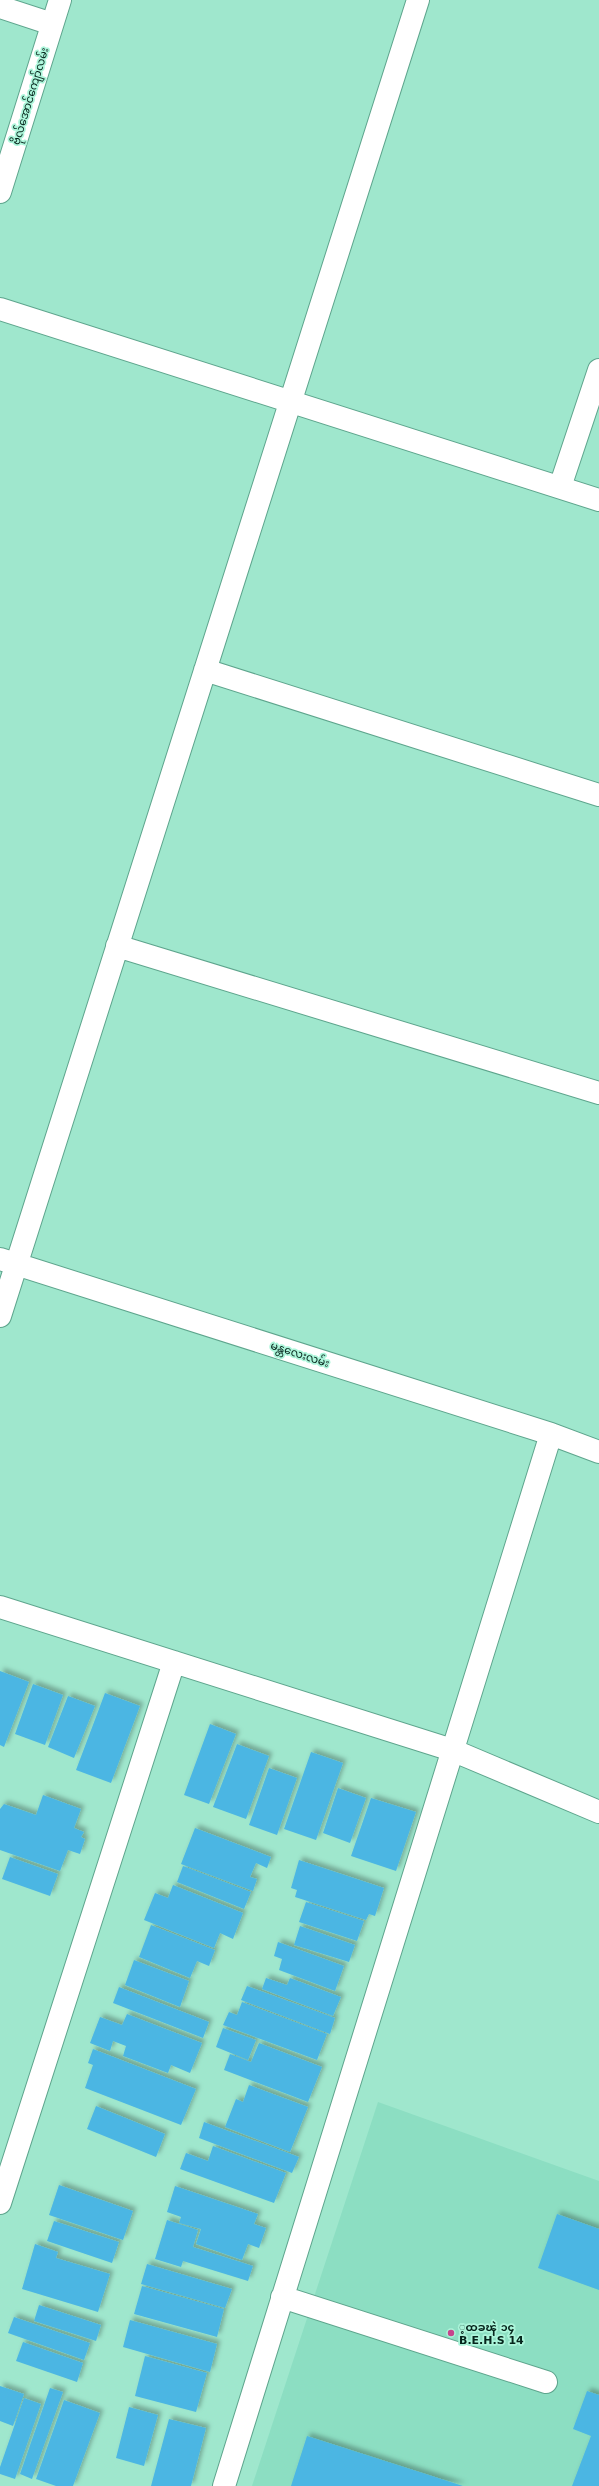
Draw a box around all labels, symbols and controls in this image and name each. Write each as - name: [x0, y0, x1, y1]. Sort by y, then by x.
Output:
- street label: ဗိုလ်အောင်ကျော်လမ်း: [9, 45, 53, 147]
- street label: မန္တလေးလမ်း: [268, 1338, 331, 1372]
- place label: ့ထခၾဲ ၁၄ B.E.H.S 14: [459, 2321, 524, 2347]
- marker: ့ထခၾဲ ၁၄ B.E.H.S 14: [446, 2328, 456, 2338]

